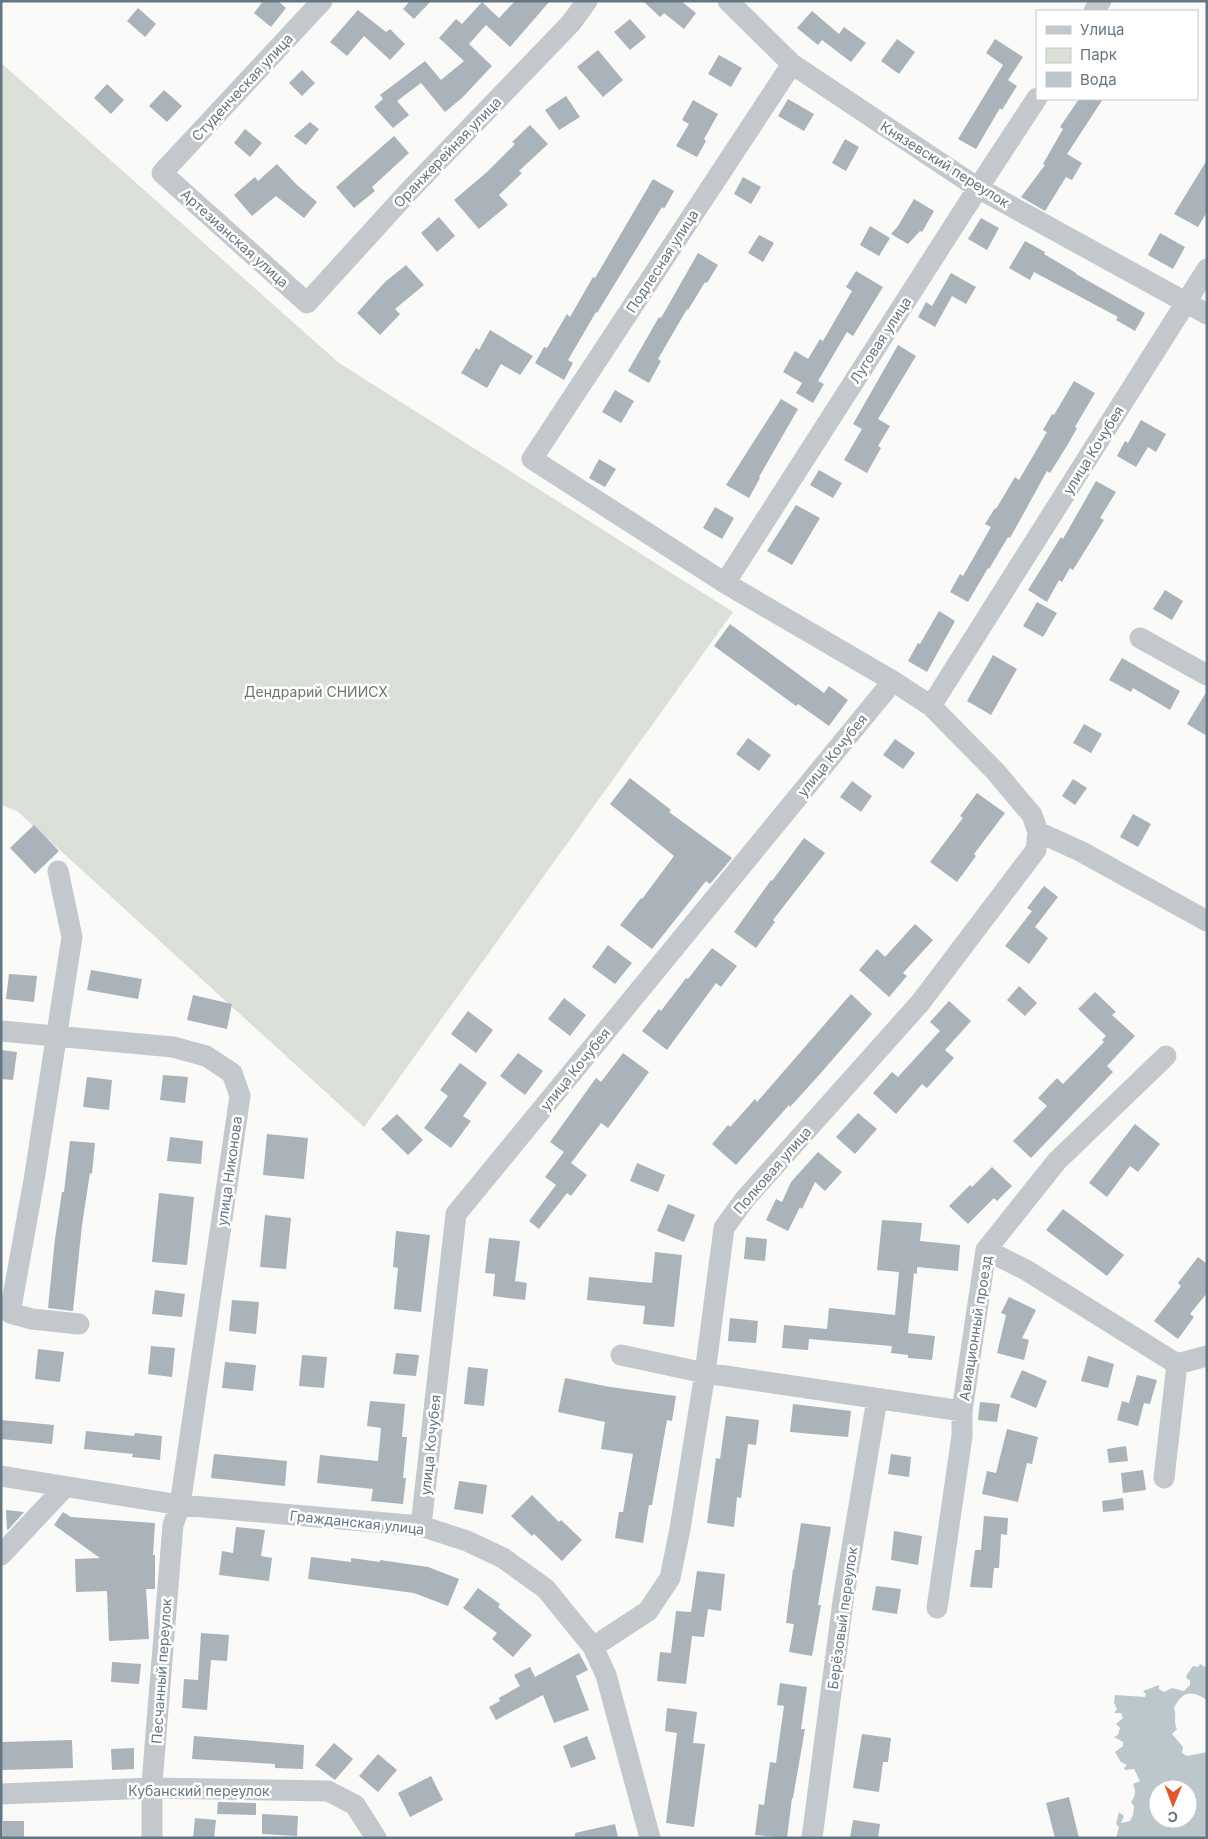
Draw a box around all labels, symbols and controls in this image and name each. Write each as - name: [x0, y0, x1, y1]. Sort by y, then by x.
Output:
- legend: [1036, 10, 1198, 100]
- text: Улица: [1080, 20, 1124, 39]
- street label: Студенческая улица: [188, 30, 296, 144]
- text: Парк: [1080, 45, 1117, 64]
- text: Вода: [1080, 70, 1117, 89]
- street label: Оранжерейная улица: [390, 93, 504, 211]
- street label: Князевский переулок: [877, 117, 1013, 211]
- street label: Артезианская улица: [178, 185, 292, 291]
- street label: Подлесная улица: [622, 206, 702, 316]
- street label: Луговая улица: [846, 293, 914, 387]
- street label: улица Кочубея: [1059, 403, 1127, 497]
- park label: Дендрарий СНИИСХ: [244, 683, 388, 700]
- street label: улица Кочубея: [794, 710, 870, 800]
- street label: улица Кочубея: [537, 1024, 613, 1114]
- street label: улица Никонова: [213, 1115, 245, 1227]
- street label: Полковая улица: [730, 1123, 814, 1217]
- street label: Авиационный проезд: [955, 1254, 995, 1402]
- street label: улица Кочубея: [416, 1394, 444, 1496]
- street label: Гражданская улица: [289, 1506, 425, 1538]
- street label: Берёзовый переулок: [824, 1545, 860, 1690]
- street label: Песчанный переулок: [147, 1597, 175, 1744]
- north arrow: [1148, 1779, 1198, 1829]
- street label: Кубанский переулок: [128, 1782, 270, 1799]
- text: С: [1167, 1809, 1178, 1826]

